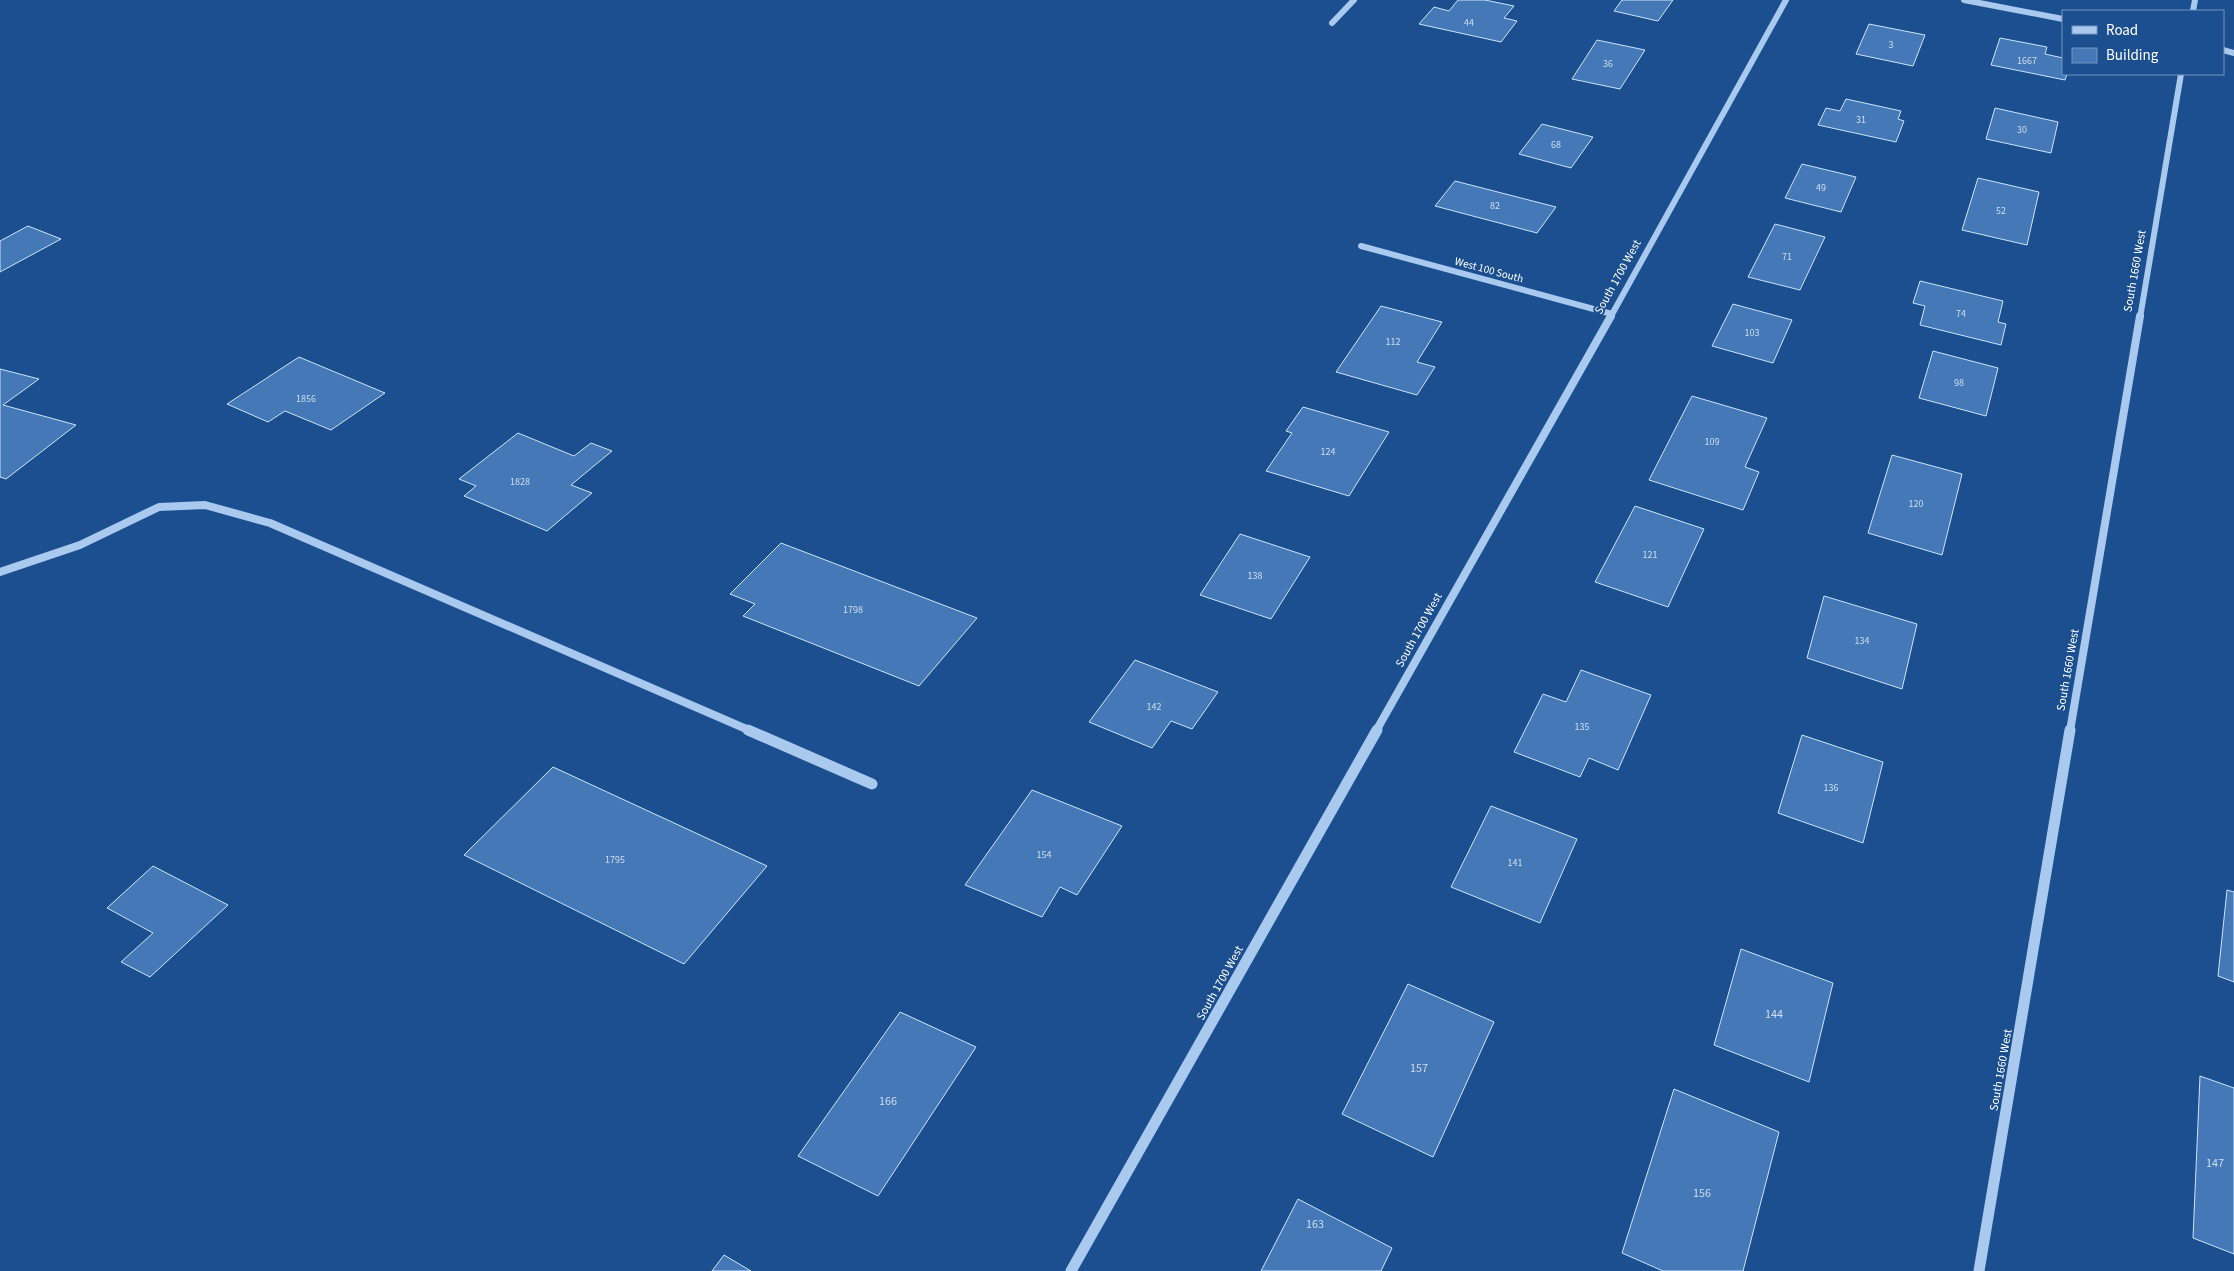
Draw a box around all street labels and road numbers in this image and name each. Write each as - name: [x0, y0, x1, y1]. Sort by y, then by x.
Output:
- street label: South 1660 West: [2119, 229, 2151, 313]
- street label: South 1700 West: [1590, 237, 1646, 317]
- street label: West 100 South: [1453, 254, 1525, 286]
- street label: South 1700 West: [1391, 590, 1447, 670]
- street label: South 1660 West: [2052, 628, 2084, 712]
- street label: South 1700 West: [1192, 943, 1248, 1023]
- street label: South 1660 West: [1985, 1028, 2017, 1112]

